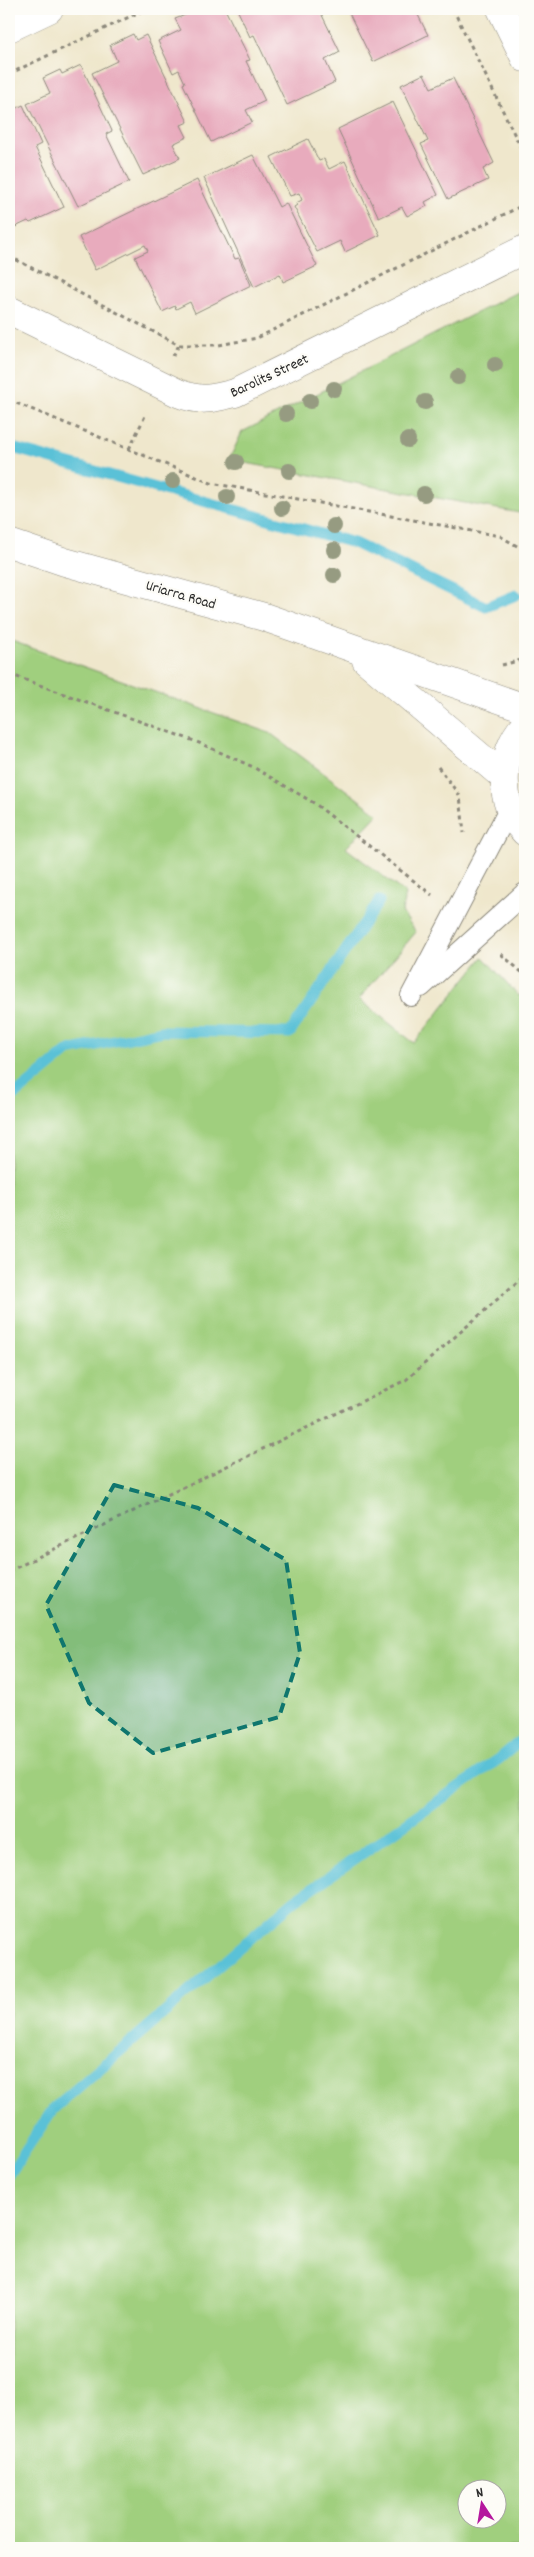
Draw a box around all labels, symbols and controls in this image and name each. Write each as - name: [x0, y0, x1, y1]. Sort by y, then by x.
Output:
- street label: Barolits Street: [227, 349, 313, 405]
- street label: Uriarra Road: [143, 575, 218, 616]
- north arrow: [456, 2480, 506, 2530]
- text: N: [474, 2483, 485, 2504]

